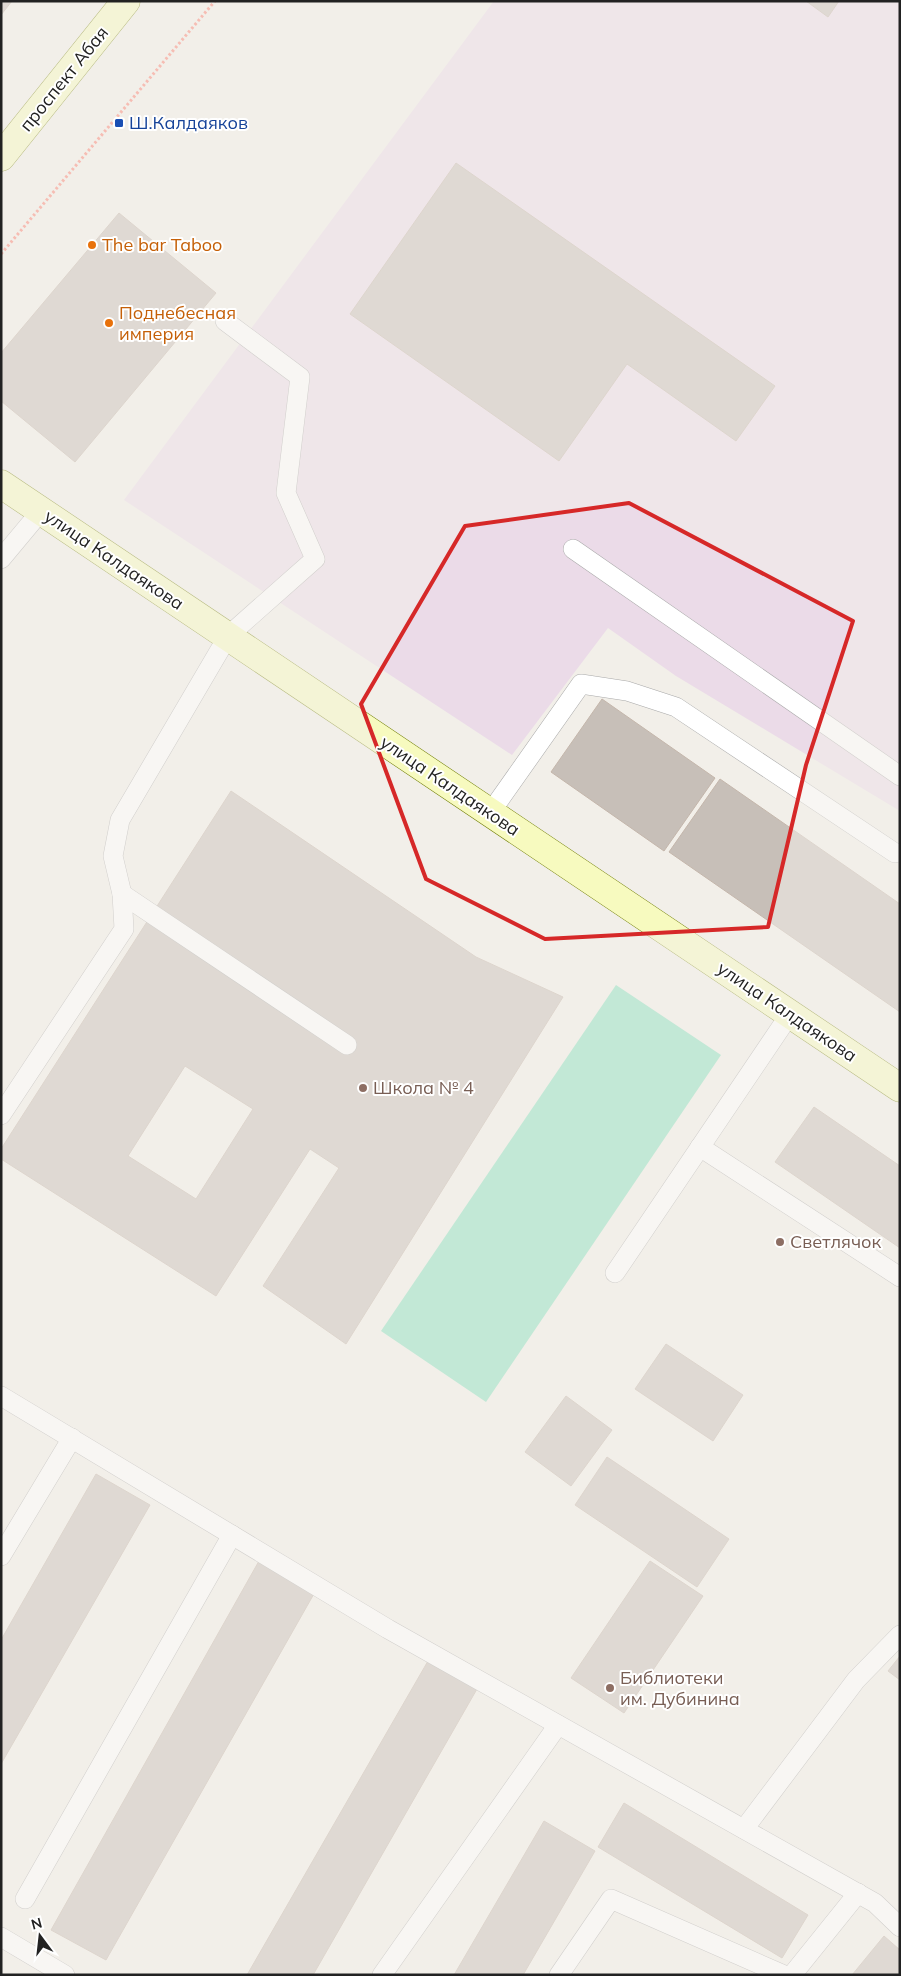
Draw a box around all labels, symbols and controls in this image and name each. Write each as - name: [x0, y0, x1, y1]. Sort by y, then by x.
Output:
- street label: проспект Абая: [14, 21, 113, 136]
- place label: Ш.Калдаяков: [129, 111, 248, 134]
- marker: Ш.Калдаяков: [113, 117, 125, 129]
- place label: The bar Taboo: [102, 233, 222, 256]
- marker: The bar Taboo: [86, 239, 98, 251]
- place label: Поднебесная империя: [119, 301, 236, 345]
- marker: Поднебесная империя: [103, 317, 115, 329]
- street label: улица Калдаякова: [40, 504, 188, 615]
- street label: улица Калдаякова: [376, 730, 524, 841]
- street label: улица Калдаякова: [713, 956, 861, 1067]
- place label: Школа № 4: [373, 1076, 474, 1099]
- marker: Школа № 4: [357, 1082, 369, 1094]
- place label: Светлячок: [790, 1230, 882, 1253]
- marker: Светлячок: [774, 1236, 786, 1248]
- place label: Библиотеки им. Дубинина: [620, 1666, 740, 1710]
- marker: Библиотеки им. Дубинина: [604, 1682, 616, 1694]
- north arrow: [15, 1911, 65, 1961]
- text: N: [29, 1913, 44, 1934]

